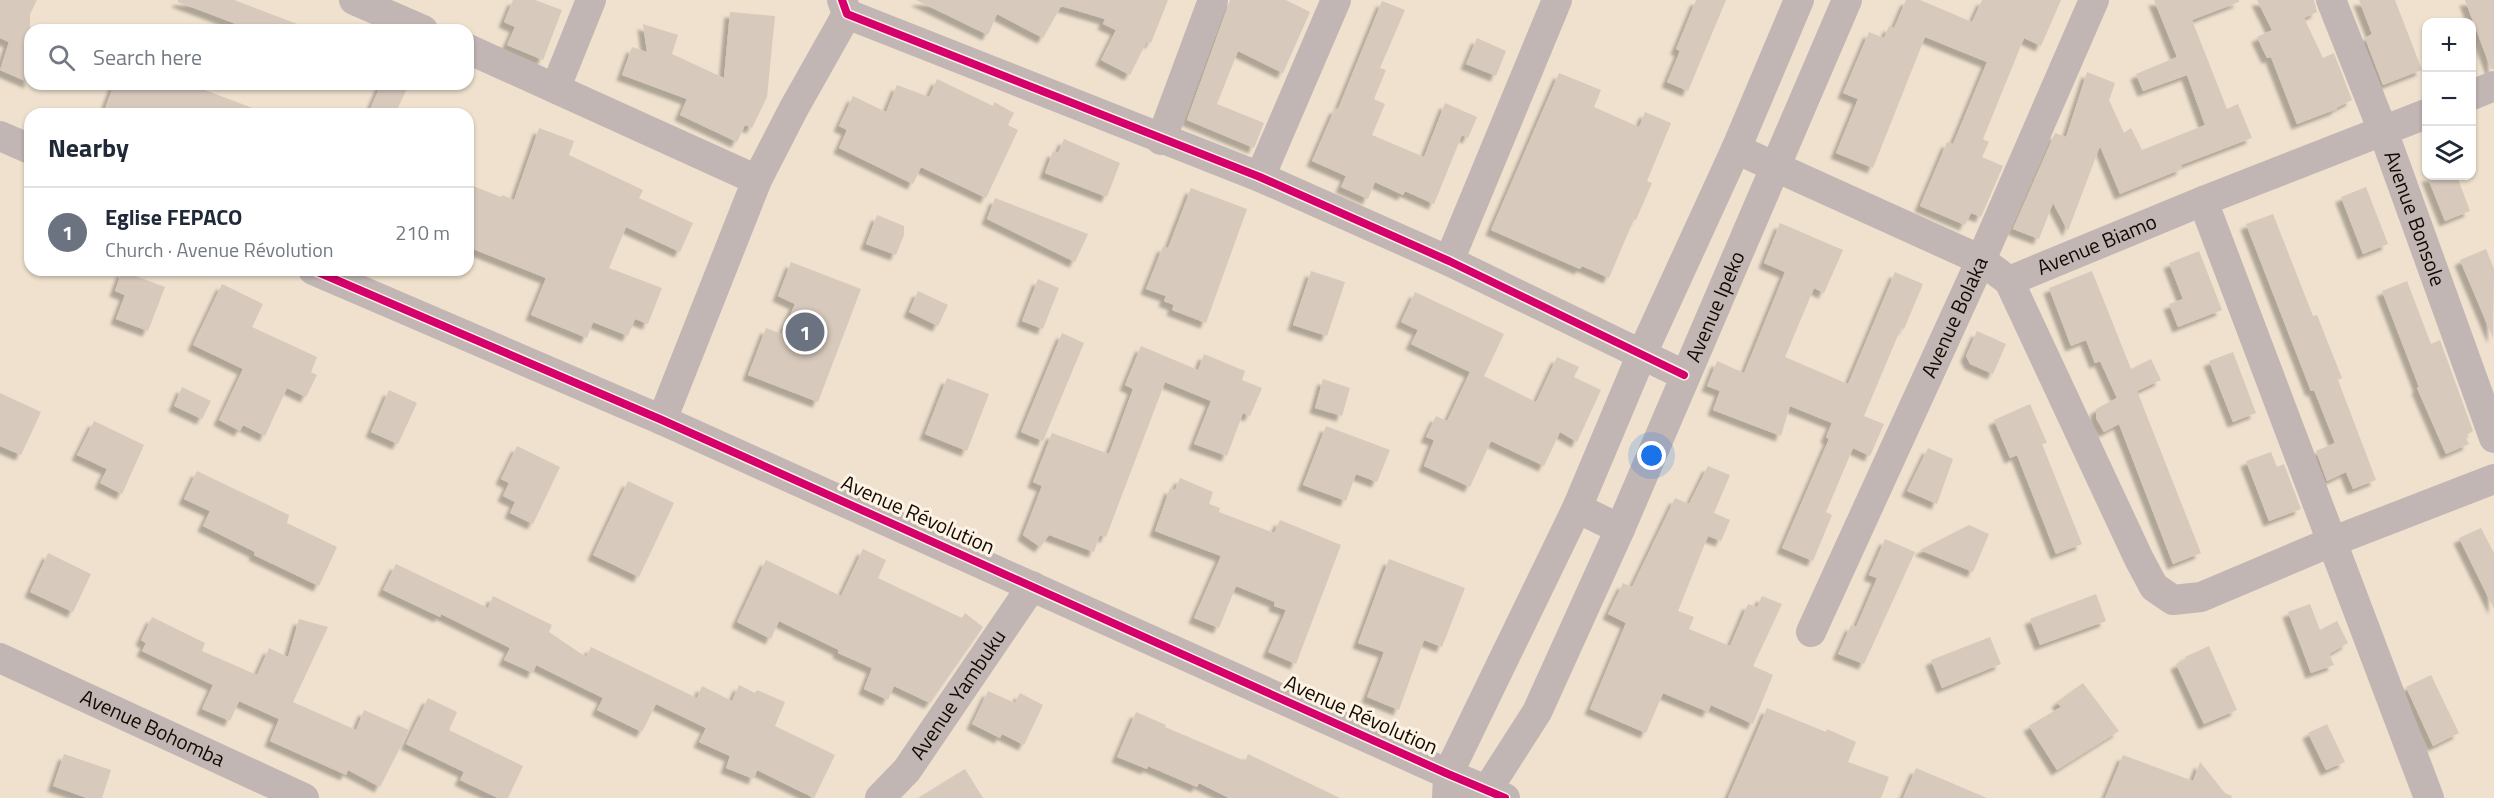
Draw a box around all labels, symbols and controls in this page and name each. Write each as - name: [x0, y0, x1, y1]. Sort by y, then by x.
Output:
- map controls: [2422, 18, 2476, 180]
- button: +: [2422, 18, 2476, 72]
- search box: [24, 24, 474, 90]
- text: Search here: [93, 40, 202, 74]
- icon: search: [45, 41, 78, 74]
- button: −: [2422, 72, 2476, 126]
- button: layers: [2422, 126, 2476, 180]
- text: Nearby: [48, 128, 129, 167]
- street label: Avenue Bonsole: [2376, 146, 2455, 290]
- text: Eglise FEPACO: [105, 200, 242, 234]
- street label: Avenue Biamo: [2032, 205, 2161, 283]
- text: 1: [62, 217, 73, 248]
- text: 210 m: [395, 217, 450, 248]
- text: Church · Avenue Révolution: [105, 234, 334, 265]
- street label: Avenue Ipeko: [1677, 246, 1752, 367]
- street label: Avenue Bolaka: [1912, 251, 1996, 383]
- pin: 1: [786, 310, 824, 354]
- your location: [1637, 441, 1666, 470]
- street label: Avenue Révolution: [837, 466, 1000, 562]
- street label: Avenue Yambuku: [901, 622, 1013, 766]
- street label: Avenue Révolution: [1280, 666, 1443, 762]
- street label: Avenue Bohomba: [76, 680, 231, 775]

